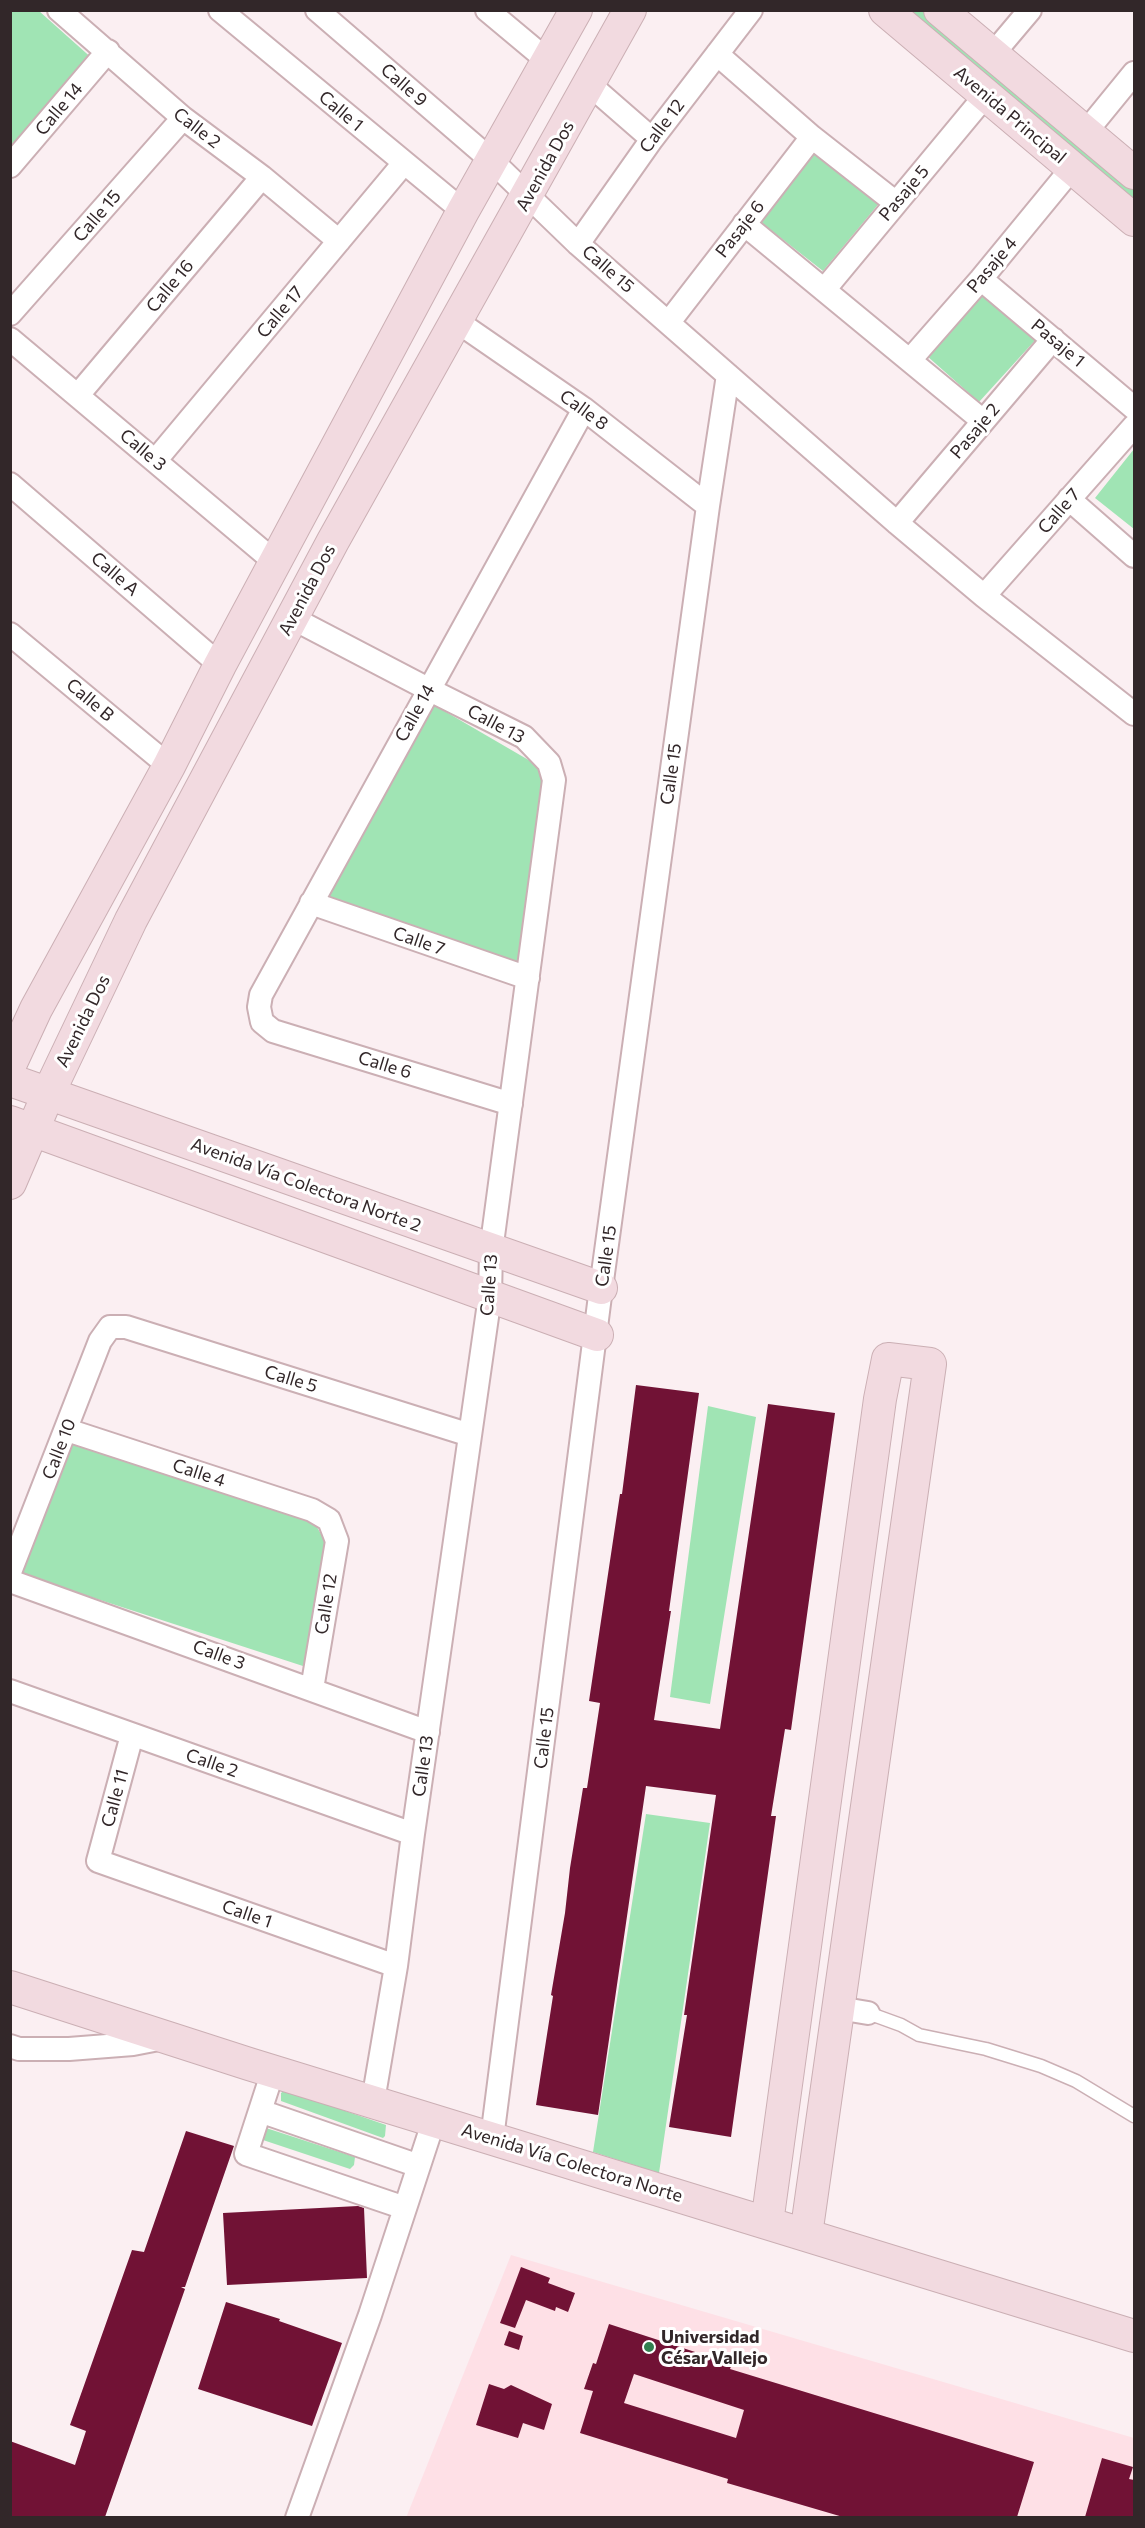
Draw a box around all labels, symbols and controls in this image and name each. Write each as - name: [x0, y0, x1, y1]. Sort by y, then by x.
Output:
- street label: Calle 9: [376, 59, 432, 111]
- street label: Avenida Principal: [949, 62, 1071, 168]
- street label: Calle 14: [31, 78, 87, 140]
- street label: Calle 1: [314, 86, 368, 136]
- street label: Calle 12: [635, 95, 689, 157]
- street label: Calle 2: [169, 103, 225, 153]
- street label: Avenida Dos: [511, 117, 579, 215]
- street label: Pasaje 5: [874, 161, 934, 225]
- street label: Calle 15: [69, 186, 125, 246]
- street label: Pasaje 6: [711, 196, 769, 262]
- street label: Pasaje 4: [962, 233, 1022, 297]
- street label: Calle 15: [578, 241, 638, 297]
- street label: Calle 16: [142, 255, 198, 317]
- street label: Calle 17: [252, 282, 308, 342]
- street label: Pasaje 1: [1027, 314, 1089, 372]
- street label: Calle 8: [556, 385, 612, 435]
- street label: Pasaje 2: [946, 399, 1004, 463]
- street label: Calle 3: [115, 424, 171, 476]
- street label: Calle 7: [1033, 484, 1085, 538]
- street label: Avenida Dos: [274, 541, 340, 639]
- street label: Calle A: [87, 547, 143, 601]
- street label: Calle B: [62, 674, 118, 726]
- street label: Calle 14: [390, 681, 440, 745]
- street label: Calle 13: [464, 700, 528, 748]
- street label: Calle 15: [656, 742, 686, 806]
- street label: Calle 7: [390, 922, 448, 960]
- street label: Avenida Dos: [51, 971, 115, 1071]
- street label: Calle 6: [356, 1047, 414, 1083]
- street label: Avenida Vía Colectora Norte 2: [188, 1133, 424, 1237]
- street label: Calle 15: [591, 1224, 621, 1288]
- street label: Calle 13: [476, 1253, 502, 1317]
- street label: Calle 5: [262, 1361, 320, 1397]
- street label: Calle 10: [38, 1416, 80, 1482]
- street label: Calle 4: [170, 1454, 228, 1492]
- street label: Calle 12: [311, 1572, 341, 1636]
- street label: Calle 3: [190, 1636, 248, 1674]
- street label: Calle 15: [530, 1706, 558, 1770]
- street label: Calle 13: [408, 1734, 438, 1798]
- street label: Calle 2: [183, 1744, 241, 1782]
- street label: Calle 11: [97, 1767, 133, 1829]
- street label: Calle 1: [219, 1895, 275, 1933]
- street label: Avenida Vía Colectora Norte: [459, 2119, 685, 2207]
- place label: Universidad César Vallejo: [661, 2326, 768, 2368]
- marker: Universidad César Vallejo: [642, 2340, 656, 2354]

